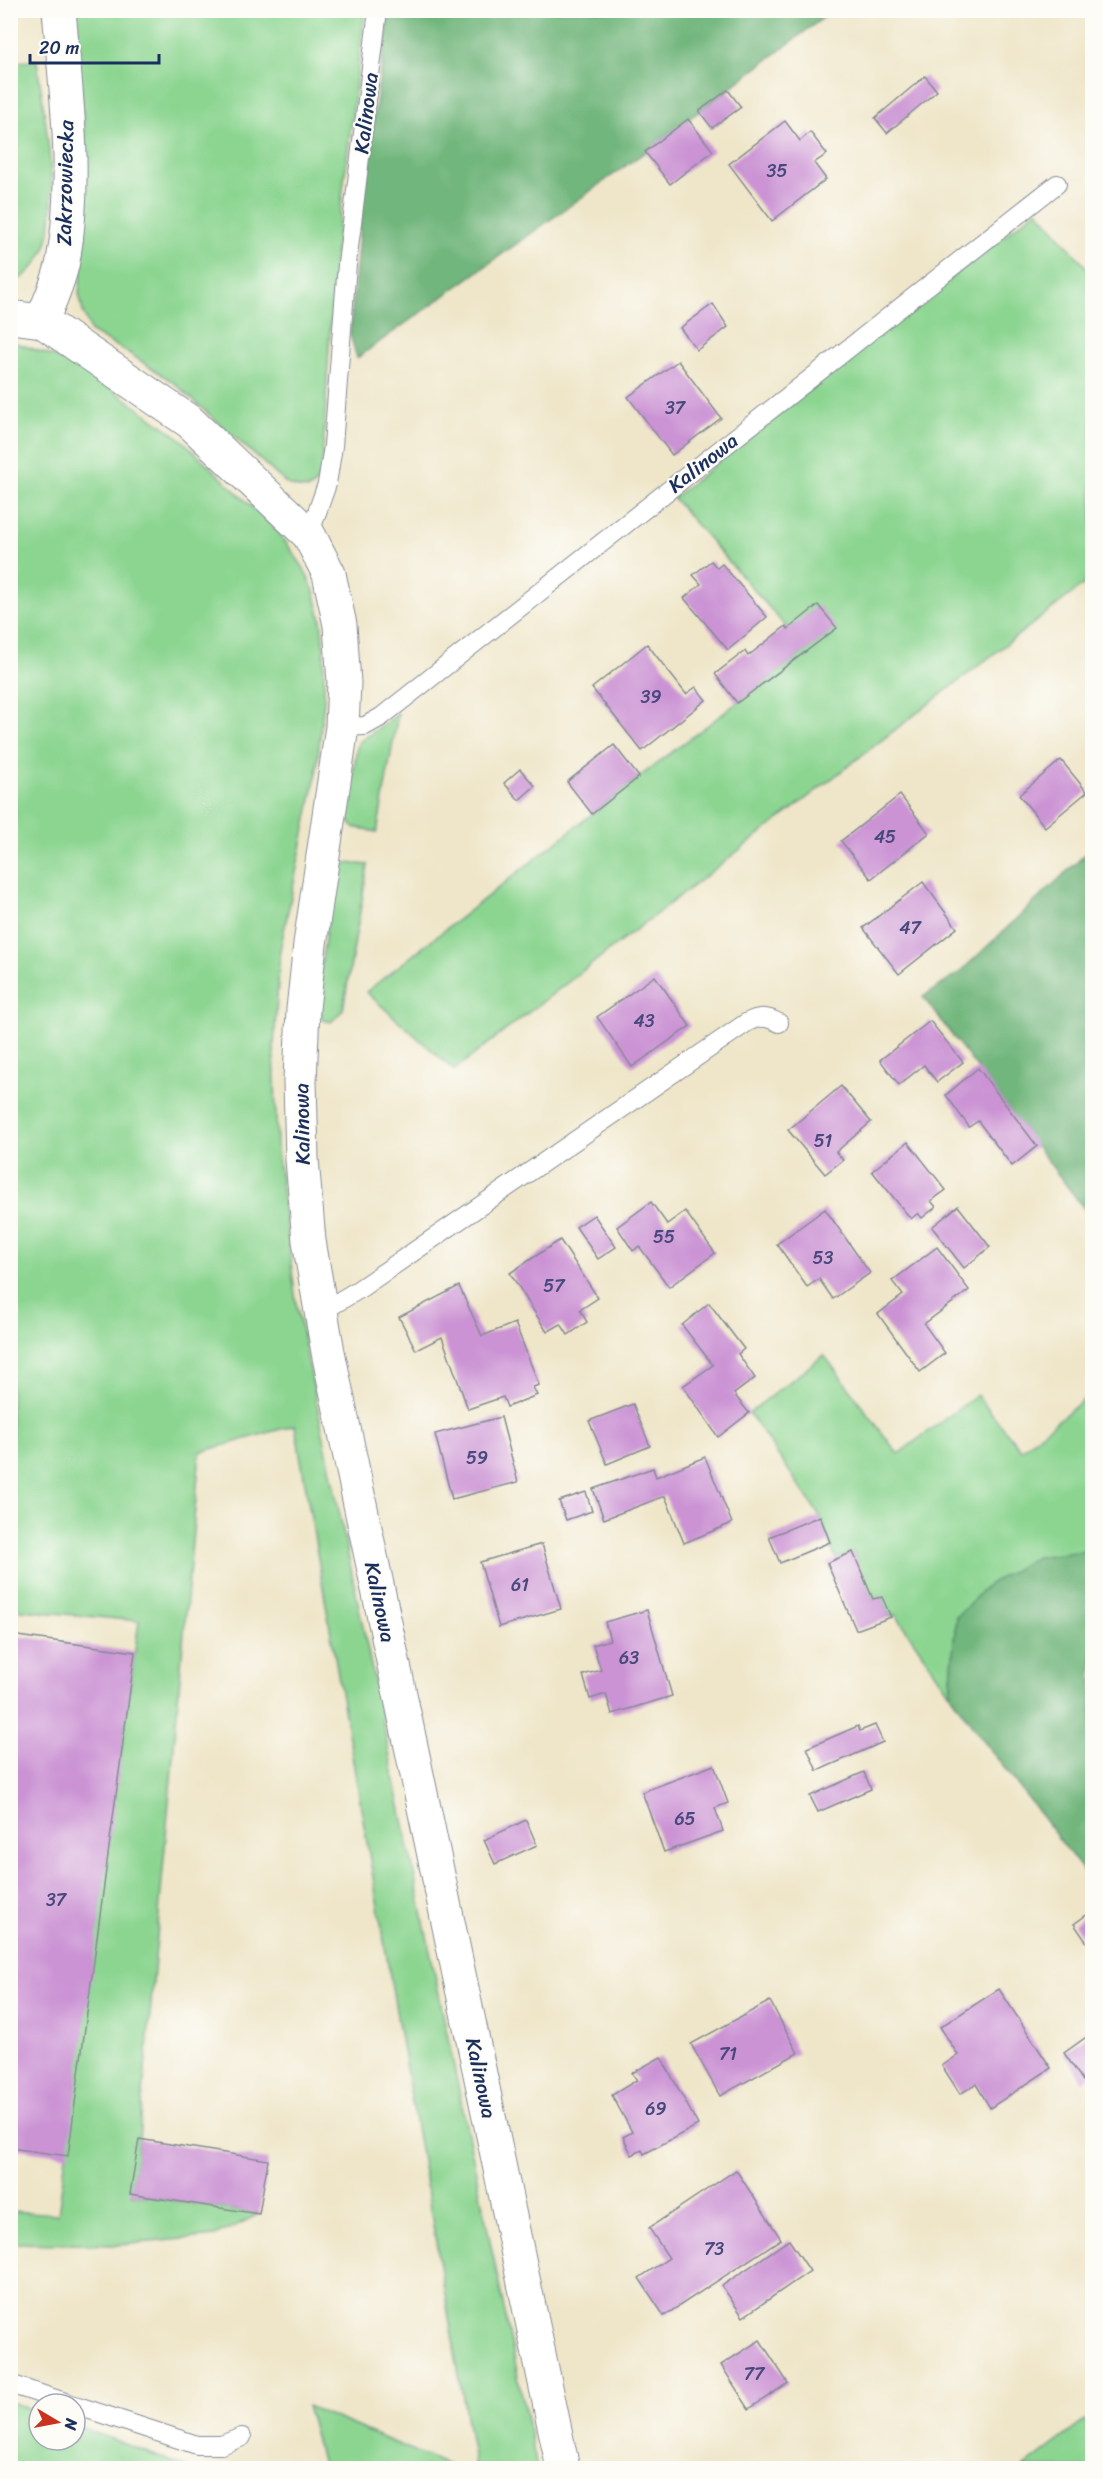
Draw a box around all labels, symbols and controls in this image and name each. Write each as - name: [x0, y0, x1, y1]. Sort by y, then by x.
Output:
- scale bar: [30, 27, 159, 65]
- text: 20 m: [39, 32, 79, 64]
- street label: Kalinowa: [342, 70, 390, 156]
- street label: Zakrzowiecka: [45, 119, 85, 246]
- house number: 35: [767, 155, 787, 187]
- house number: 37: [665, 392, 687, 424]
- street label: Kalinowa: [659, 423, 747, 503]
- house number: 39: [641, 681, 661, 713]
- house number: 45: [874, 821, 896, 853]
- house number: 47: [899, 912, 922, 944]
- house number: 43: [633, 1005, 655, 1037]
- street label: Kalinowa: [282, 1082, 322, 1165]
- house number: 51: [814, 1125, 833, 1157]
- house number: 55: [653, 1221, 675, 1253]
- house number: 53: [813, 1242, 834, 1274]
- house number: 57: [543, 1270, 566, 1302]
- house number: 59: [466, 1442, 488, 1474]
- street label: Kalinowa: [353, 1558, 407, 1646]
- house number: 61: [511, 1569, 529, 1601]
- house number: 63: [619, 1642, 639, 1674]
- house number: 65: [674, 1803, 696, 1835]
- house number: 37: [46, 1884, 68, 1916]
- street label: Kalinowa: [454, 2034, 508, 2122]
- house number: 71: [719, 2038, 737, 2070]
- house number: 69: [645, 2093, 667, 2125]
- house number: 73: [704, 2233, 724, 2265]
- house number: 77: [744, 2358, 766, 2390]
- north arrow: [27, 2392, 87, 2452]
- text: N: [56, 2416, 87, 2433]

